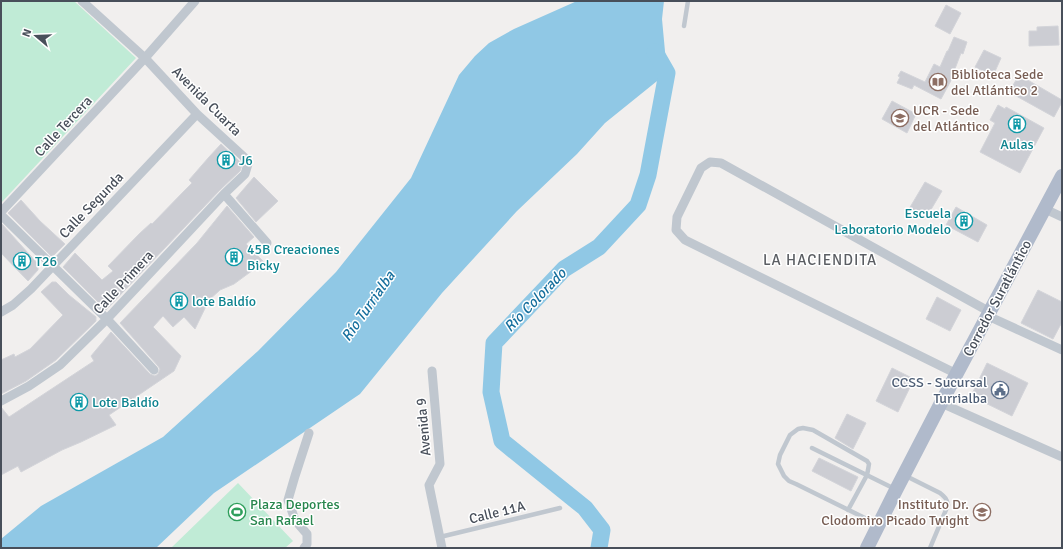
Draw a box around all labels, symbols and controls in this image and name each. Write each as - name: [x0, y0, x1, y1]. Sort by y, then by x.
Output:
- north arrow: [16, 16, 56, 56]
- text: N: [20, 27, 34, 39]
- street label: Avenida Cuarta: [168, 63, 245, 140]
- place label: Biblioteca Sede del Atlántico 2: [951, 66, 1043, 99]
- library icon: Biblioteca Sede del Atlántico 2: [928, 72, 948, 92]
- street label: Calle Tercera: [31, 92, 96, 160]
- place label: UCR - Sede del Atlántico: [913, 102, 989, 135]
- school or university icon: UCR - Sede del Atlántico: [890, 108, 910, 128]
- building icon: Aulas: [1007, 114, 1027, 134]
- place label: Aulas: [1000, 136, 1034, 153]
- building icon: J6: [216, 150, 236, 170]
- place label: J6: [239, 152, 253, 169]
- street label: Calle Segunda: [56, 169, 127, 242]
- place label: Escuela Laboratorio Modelo: [834, 205, 951, 238]
- building icon: Escuela Laboratorio Modelo: [954, 211, 974, 231]
- street label: Corredor Suratlántico: [960, 237, 1035, 359]
- place label: 45B Creaciones Bicky: [247, 241, 340, 274]
- street label: Calle Primera: [90, 247, 157, 318]
- building icon: 45B Creaciones Bicky: [224, 247, 244, 267]
- building icon: T26: [12, 251, 32, 271]
- district label: LA HACIENDITA: [763, 251, 877, 269]
- place label: T26: [35, 253, 57, 270]
- water label: Río Colorado: [500, 264, 571, 336]
- water label: Río Turrialba: [337, 267, 399, 345]
- building icon: lote Baldío: [169, 291, 189, 311]
- place label: lote Baldío: [192, 293, 256, 310]
- place label: CCSS - Sucursal Turrialba: [891, 374, 987, 407]
- public building icon: CCSS - Sucursal Turrialba: [990, 380, 1010, 400]
- building icon: Lote Baldío: [69, 392, 89, 412]
- place label: Lote Baldío: [92, 394, 159, 411]
- street label: Avenida 9: [412, 397, 434, 457]
- place label: Plaza Deportes San Rafael: [250, 496, 340, 529]
- place label: Instituto Dr. Clodomiro Picado Twight: [821, 496, 969, 529]
- street label: Calle 11A: [467, 497, 527, 528]
- sports icon: Plaza Deportes San Rafael: [227, 502, 247, 522]
- school or university icon: Instituto Dr. Clodomiro Picado Twight: [972, 502, 992, 522]

